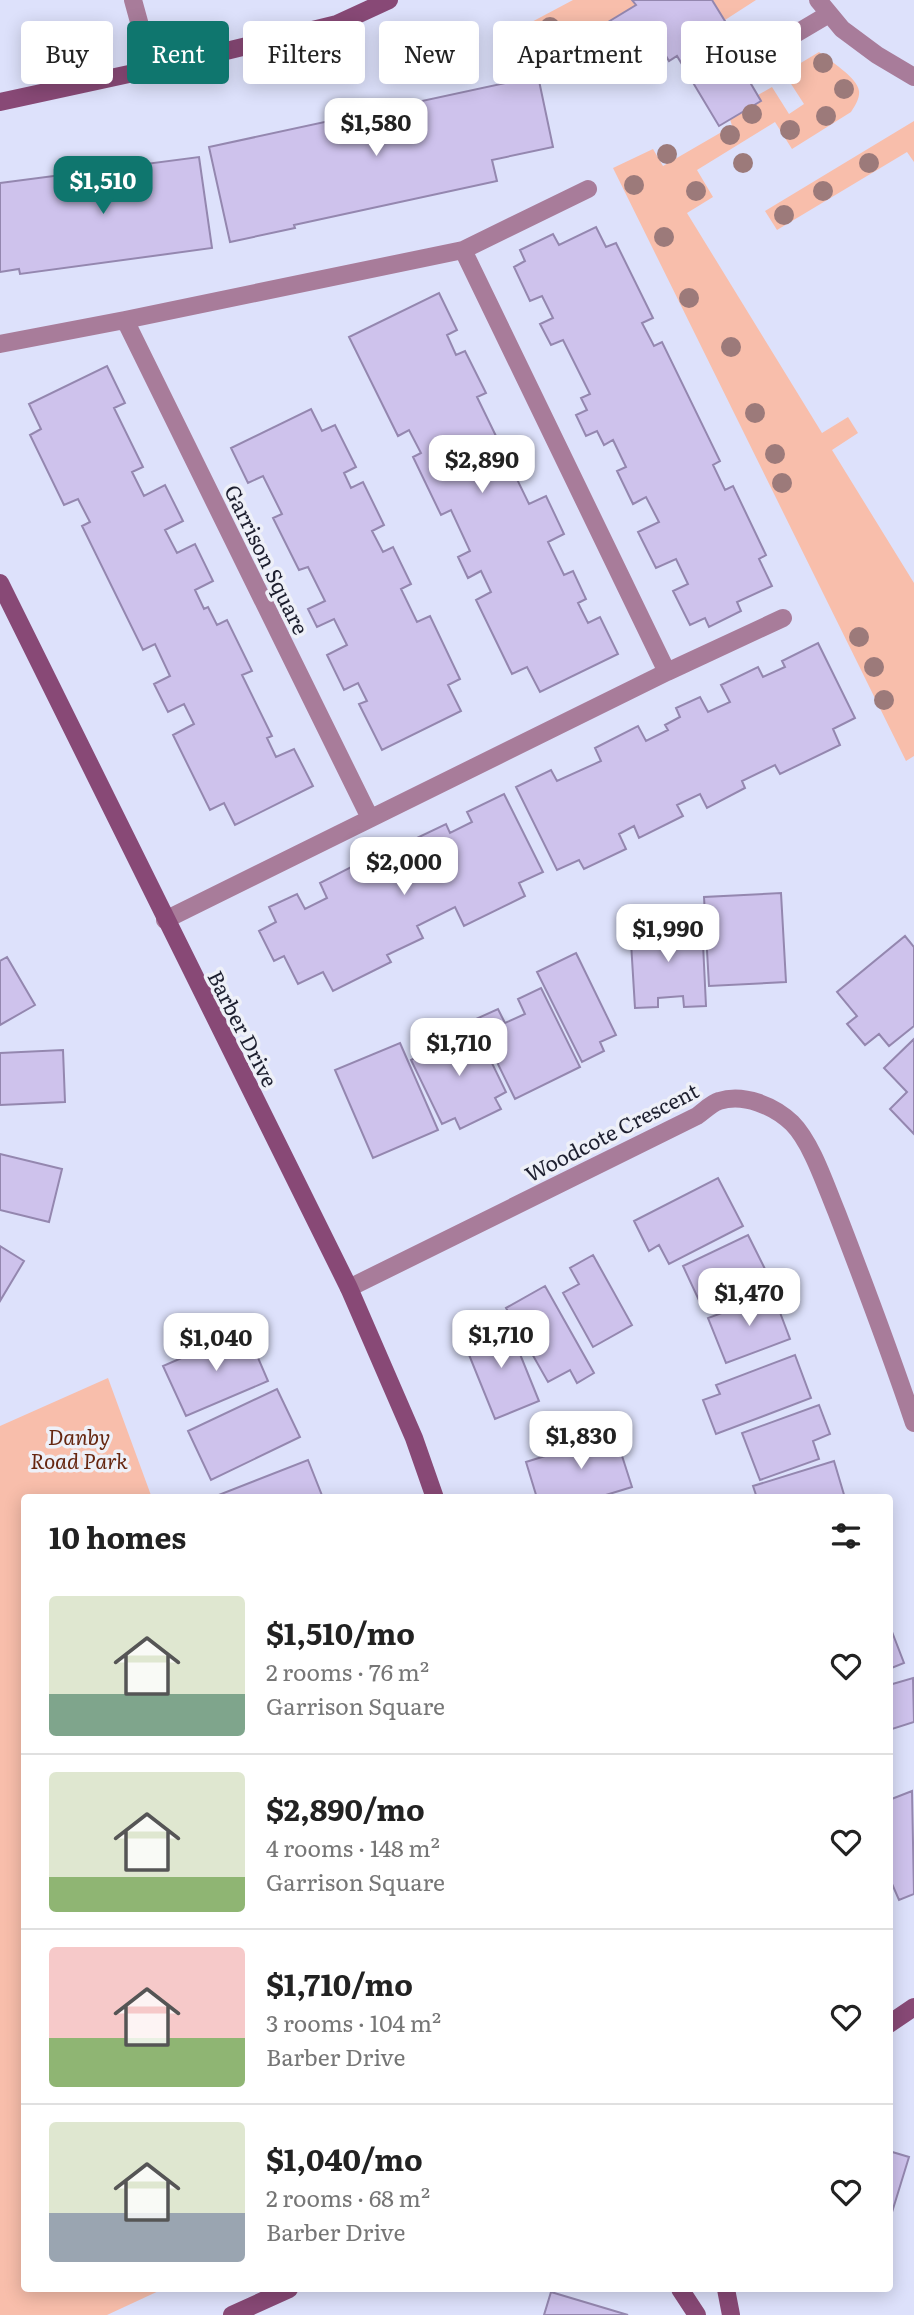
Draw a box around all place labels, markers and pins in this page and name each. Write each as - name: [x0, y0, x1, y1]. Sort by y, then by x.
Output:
- pin: $1,580: [319, 99, 433, 158]
- pin: $1,510: [46, 156, 160, 216]
- pin: $2,890: [425, 435, 539, 495]
- pin: $2,000: [347, 838, 461, 897]
- pin: $1,990: [611, 904, 725, 964]
- pin: $1,710: [402, 1018, 516, 1078]
- pin: $1,470: [692, 1268, 806, 1328]
- pin: $1,710: [444, 1310, 558, 1370]
- pin: $1,040: [159, 1314, 273, 1373]
- pin: $1,830: [524, 1412, 638, 1471]

